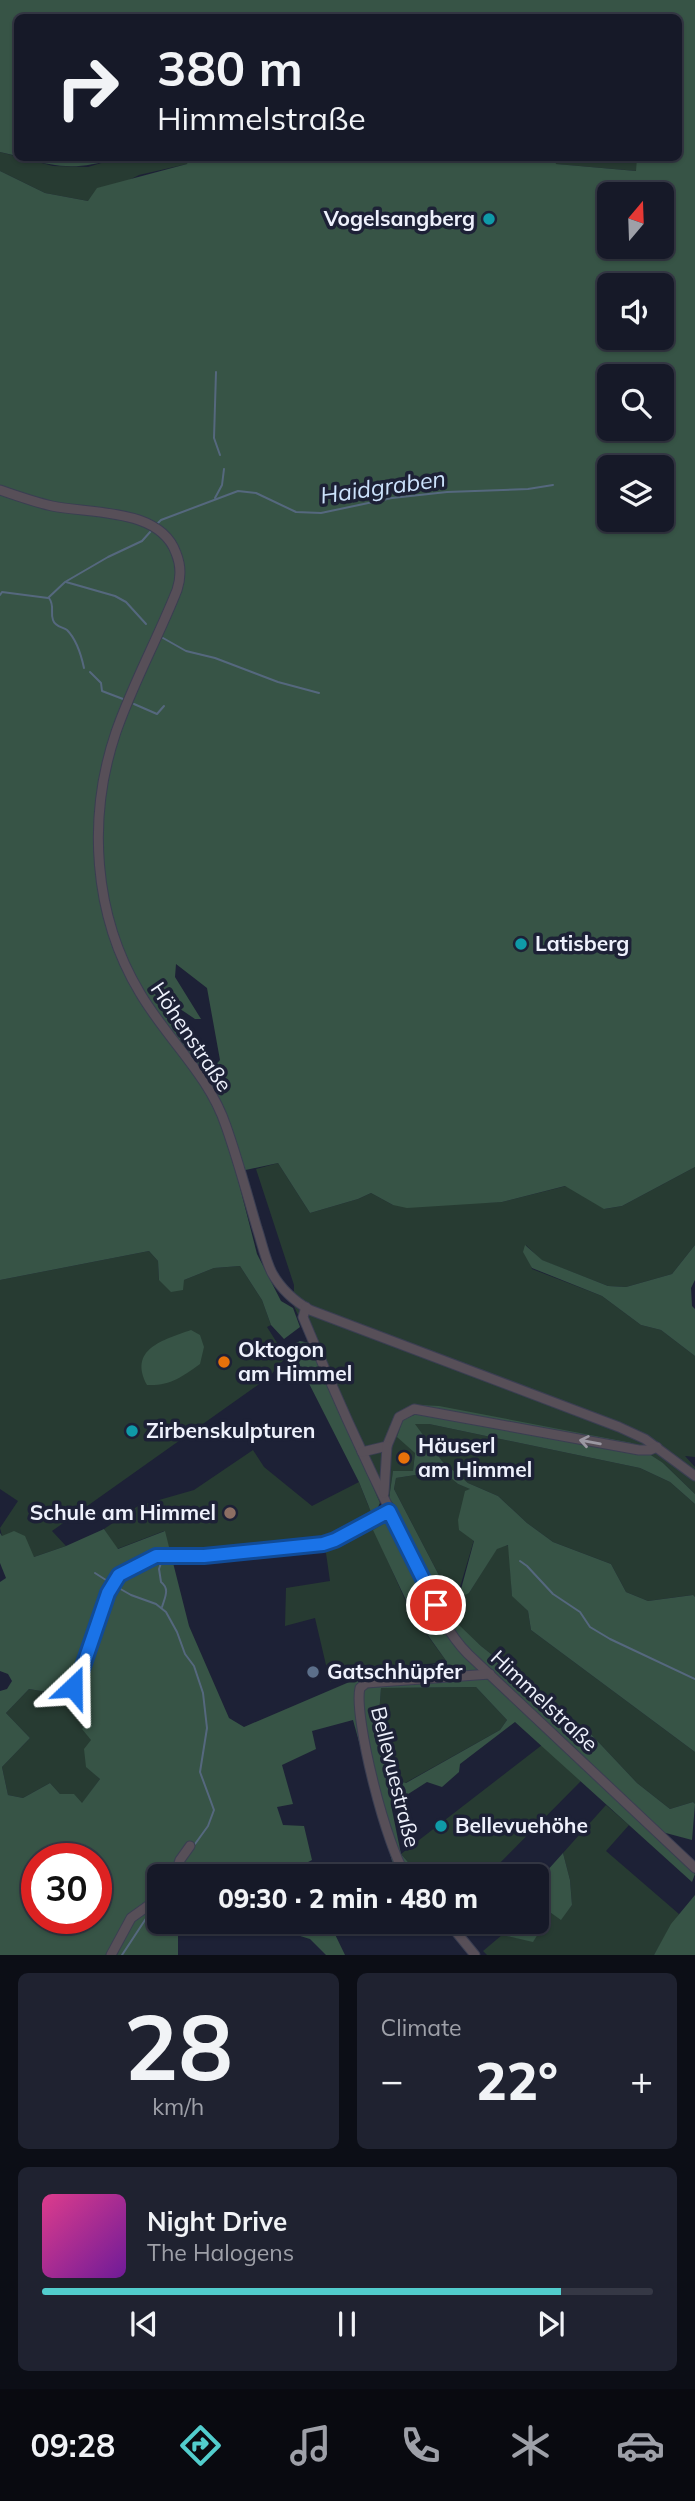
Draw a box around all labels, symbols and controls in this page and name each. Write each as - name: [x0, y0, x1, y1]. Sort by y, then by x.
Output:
- text: 380 m: [157, 37, 303, 98]
- icon: right: [42, 42, 133, 133]
- text: Himmelstraße: [157, 98, 366, 138]
- north arrow: [597, 182, 674, 259]
- map controls: [597, 182, 674, 532]
- place label: Vogelsangberg: [323, 205, 475, 231]
- marker: Vogelsangberg: [481, 211, 497, 227]
- button: sound: [597, 273, 674, 350]
- button: search: [597, 364, 674, 441]
- button: layers: [597, 455, 674, 532]
- water label: Haidgraben: [318, 463, 448, 510]
- place label: Latisberg: [535, 930, 629, 956]
- marker: Latisberg: [513, 936, 529, 952]
- street label: Höhenstraße: [146, 977, 238, 1096]
- place label: Oktogon am Himmel: [238, 1336, 352, 1386]
- marker: Oktogon am Himmel: [216, 1354, 232, 1370]
- place label: Zirbenskulpturen: [146, 1417, 315, 1443]
- marker: Zirbenskulpturen: [124, 1423, 140, 1439]
- place label: Häuserl am Himmel: [418, 1432, 532, 1482]
- one-way arrow: [579, 1434, 602, 1448]
- marker: Häuserl am Himmel: [396, 1450, 412, 1466]
- place label: Schule am Himmel: [30, 1499, 216, 1525]
- marker: Schule am Himmel: [222, 1505, 238, 1521]
- pin: [406, 1575, 466, 1635]
- icon: arrive: [417, 1586, 455, 1624]
- street label: Himmelstraße: [486, 1644, 604, 1756]
- position arrow: [36, 1650, 110, 1724]
- place label: Gatschhüpfer: [327, 1658, 463, 1684]
- marker: Gatschhüpfer: [305, 1664, 321, 1680]
- street label: Bellevuestraße: [366, 1704, 426, 1850]
- place label: Bellevuehöhe: [455, 1812, 588, 1838]
- marker: Bellevuehöhe: [433, 1818, 449, 1834]
- speed limit sign: 30: [21, 1843, 112, 1934]
- text: 09:30 · 2 min · 480 m: [218, 1882, 478, 1915]
- text: 28: [124, 1989, 233, 2103]
- text: Climate: [381, 2013, 462, 2042]
- text: 22°: [476, 2048, 558, 2113]
- text: −: [381, 2056, 403, 2104]
- text: +: [630, 2056, 653, 2104]
- text: km/h: [152, 2092, 204, 2121]
- text: Night Drive: [147, 2205, 287, 2238]
- text: The Halogens: [147, 2238, 294, 2267]
- icon: previous: [125, 2305, 163, 2343]
- icon: pause: [328, 2305, 366, 2343]
- icon: next: [532, 2305, 570, 2343]
- icon: directions: [176, 2421, 225, 2470]
- icon: music: [286, 2421, 335, 2470]
- icon: phone: [396, 2421, 445, 2470]
- icon: climate: [506, 2421, 555, 2470]
- icon: car: [616, 2421, 665, 2470]
- text: 09:28: [30, 2425, 115, 2465]

